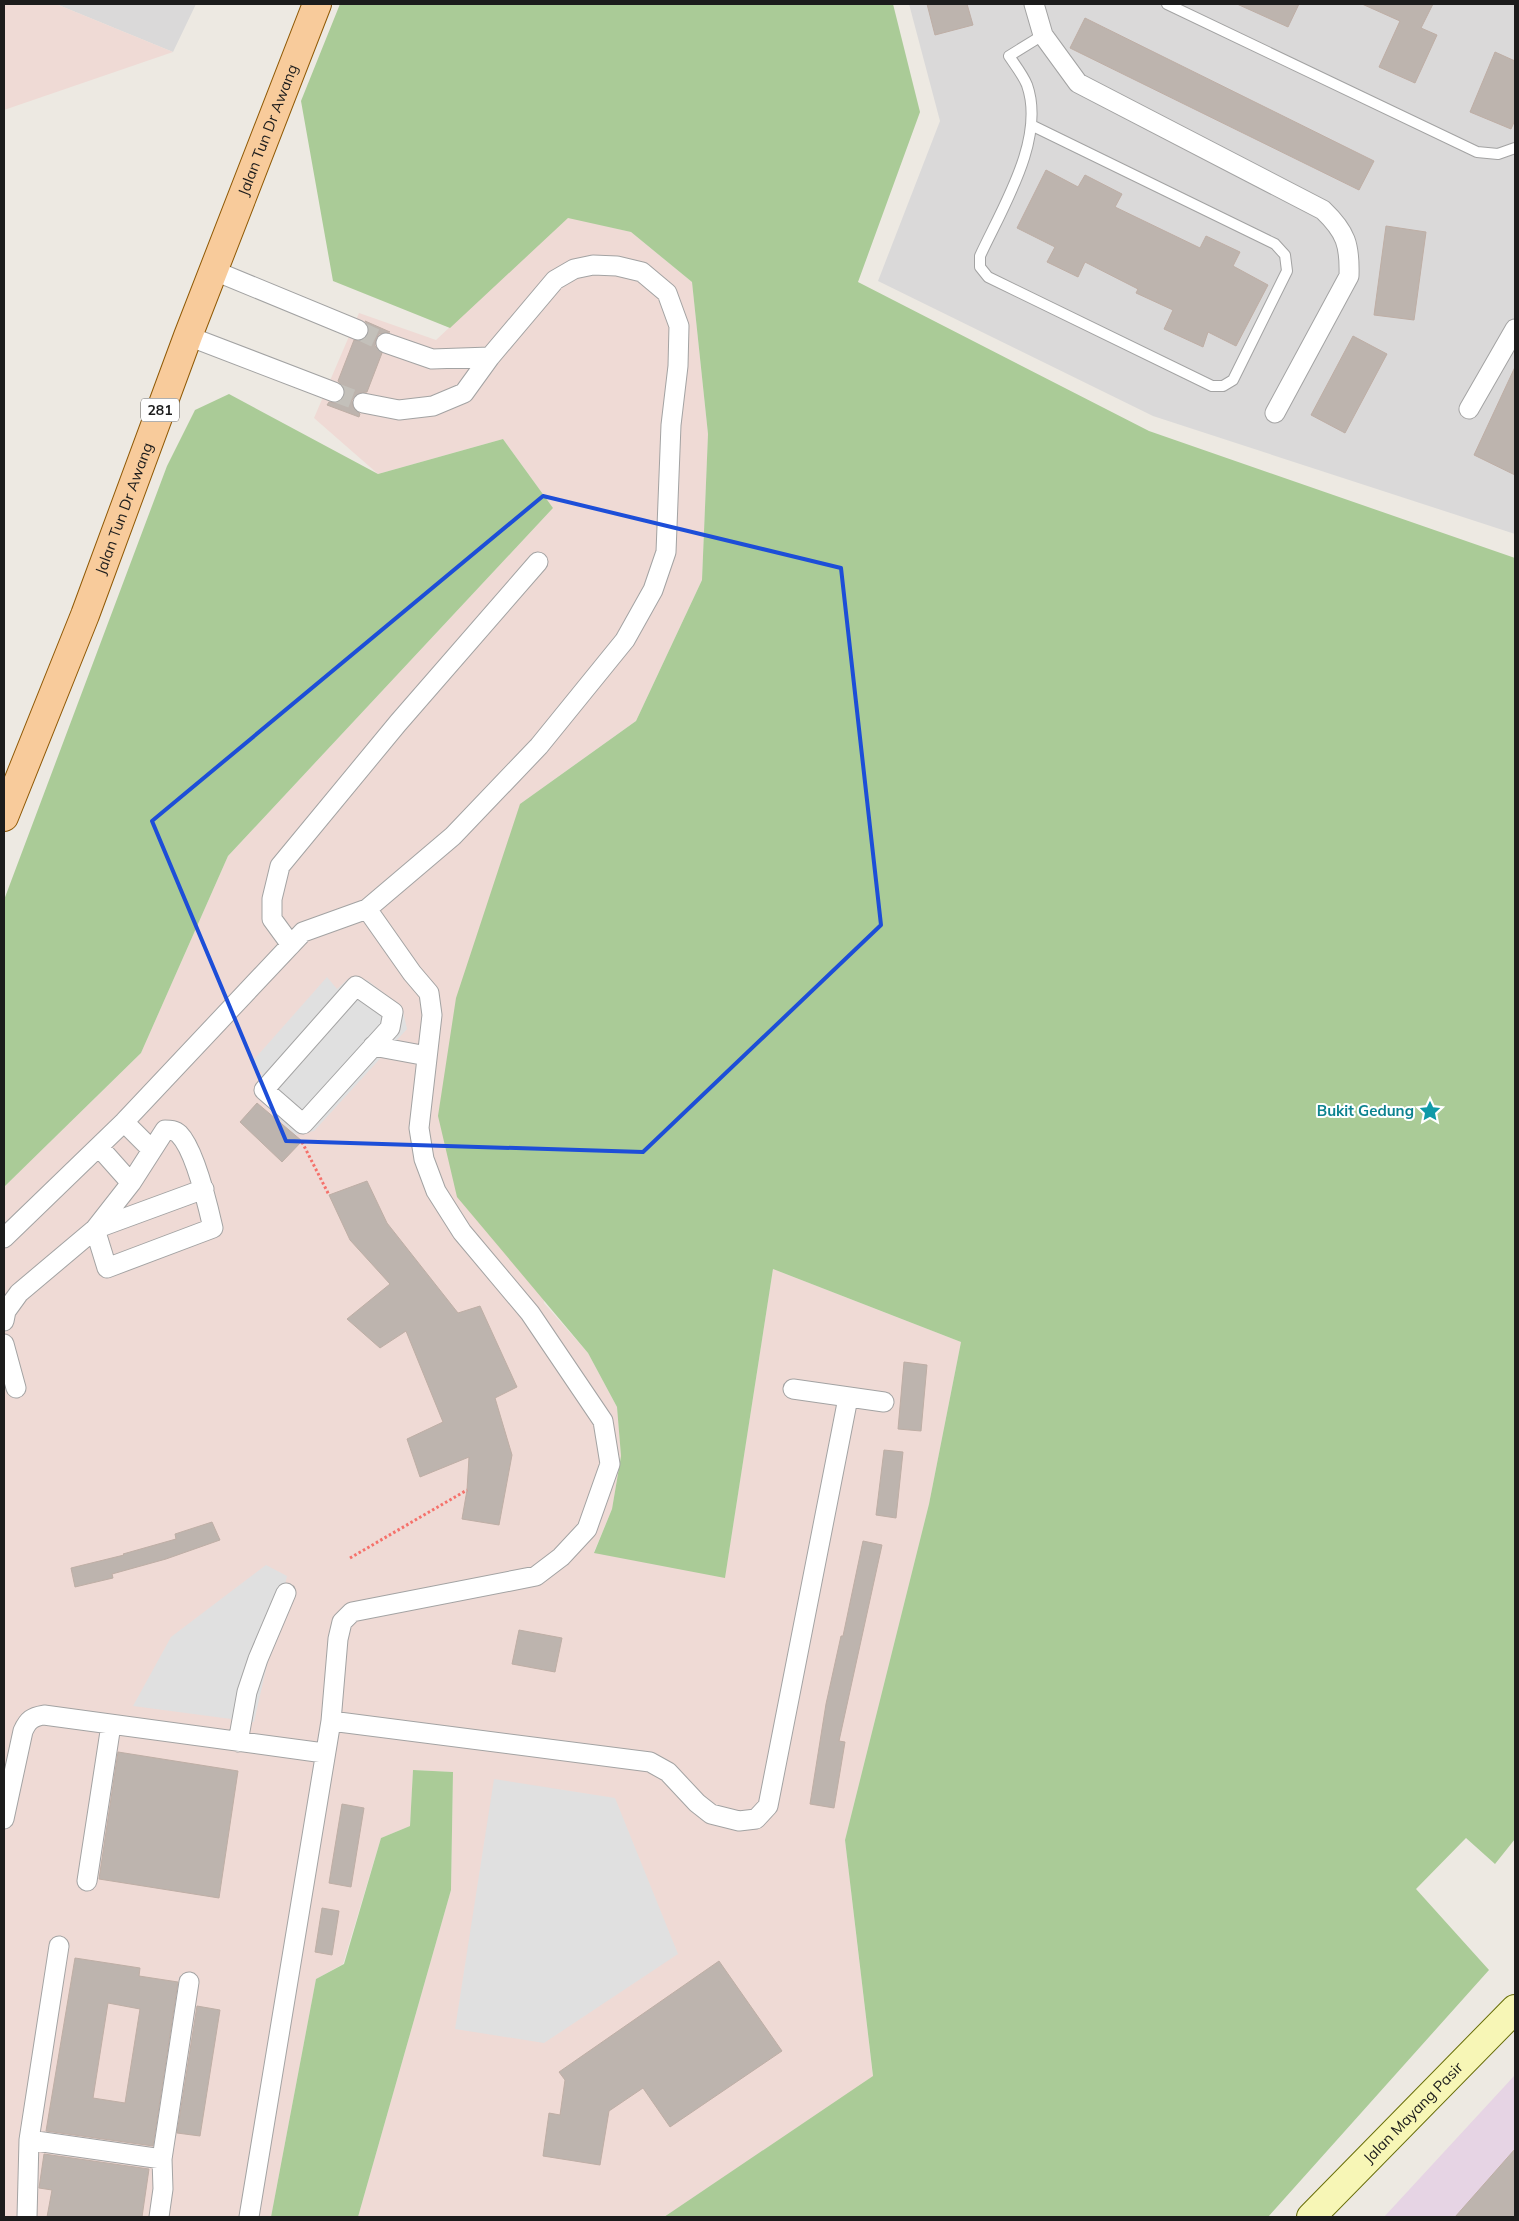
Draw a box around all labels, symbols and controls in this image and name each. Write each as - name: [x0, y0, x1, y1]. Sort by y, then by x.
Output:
- street label: Jalan Tun Dr Awang: [233, 61, 302, 198]
- road number: 281: [141, 398, 179, 422]
- street label: Jalan Tun Dr Awang: [91, 440, 157, 577]
- place icon: Bukit Gedung: [1417, 1098, 1443, 1124]
- place label: Bukit Gedung: [1317, 1101, 1414, 1120]
- street label: Jalan Mayang Pasir: [1359, 2057, 1467, 2167]

